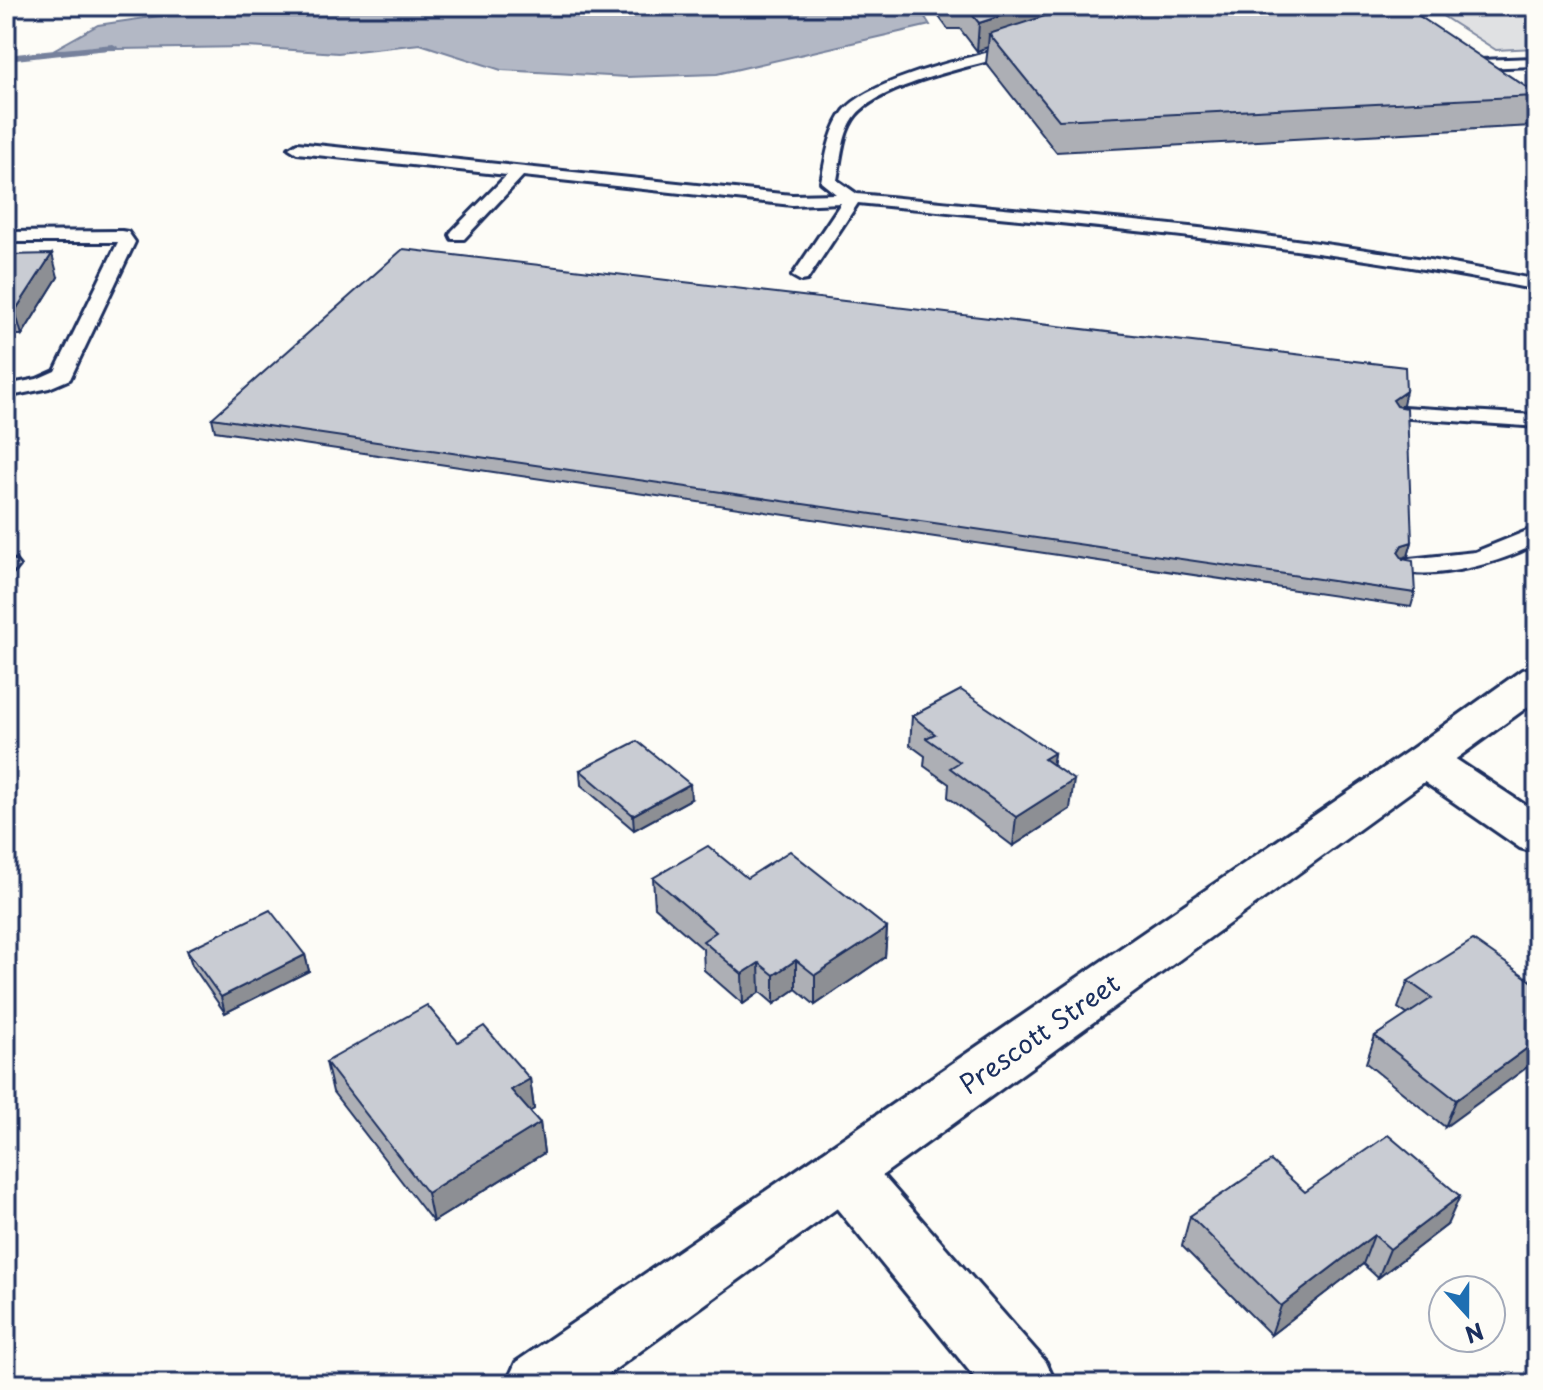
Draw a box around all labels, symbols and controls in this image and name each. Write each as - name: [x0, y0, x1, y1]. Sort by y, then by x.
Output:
- street label: Prescott Street: [951, 963, 1127, 1103]
- north arrow: [1427, 1274, 1507, 1354]
- text: N: [1461, 1316, 1489, 1353]

